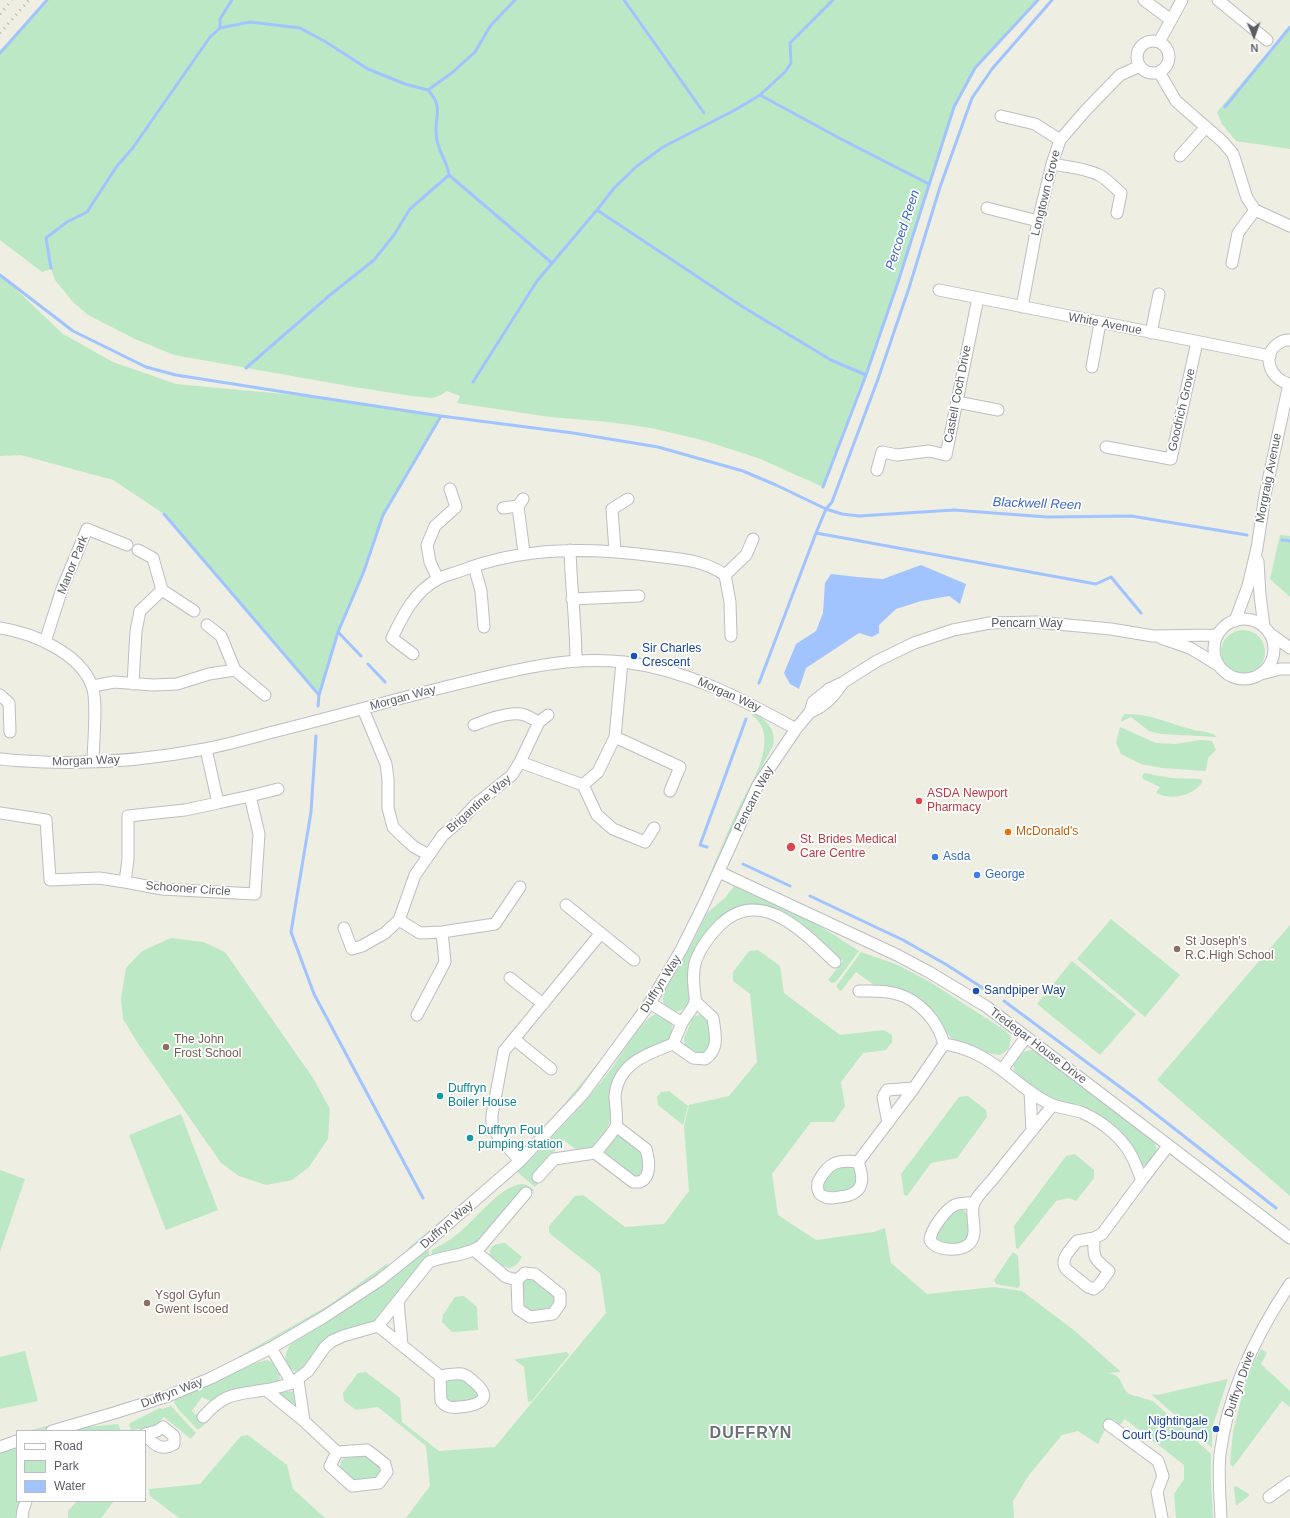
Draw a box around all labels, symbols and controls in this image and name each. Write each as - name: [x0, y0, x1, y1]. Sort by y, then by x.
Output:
- north arrow: [1234, 16, 1274, 56]
- text: N: [1250, 42, 1259, 54]
- street label: Longtown Grove: [1028, 149, 1064, 237]
- water label: Percoed Reen: [883, 188, 923, 272]
- street label: White Avenue: [1067, 310, 1143, 338]
- street label: Castell Coch Drive: [941, 344, 975, 444]
- street label: Goodrich Grove: [1165, 367, 1199, 453]
- street label: Morgraig Avenue: [1253, 432, 1285, 524]
- water label: Blackwell Reen: [992, 495, 1082, 513]
- street label: Manor Park: [55, 534, 91, 596]
- street label: Pencarn Way: [991, 617, 1063, 631]
- place label: Sir Charles Crescent: [642, 642, 701, 670]
- marker: Sir Charles Crescent: [629, 651, 639, 661]
- street label: Morgan Way: [695, 675, 763, 715]
- street label: Morgan Way: [368, 682, 438, 714]
- street label: Morgan Way: [52, 753, 120, 769]
- street label: Pencarn Way: [731, 764, 777, 834]
- street label: Brigantine Way: [444, 772, 514, 836]
- place label: ASDA Newport Pharmacy: [927, 787, 1008, 815]
- marker: ASDA Newport Pharmacy: [914, 796, 924, 806]
- place label: McDonald's: [1016, 825, 1078, 839]
- marker: McDonald's: [1003, 827, 1013, 837]
- place label: St. Brides Medical Care Centre: [800, 833, 897, 861]
- marker: St. Brides Medical Care Centre: [785, 841, 797, 853]
- place label: Asda: [943, 850, 970, 864]
- marker: Asda: [930, 852, 940, 862]
- place label: George: [985, 868, 1025, 882]
- marker: George: [972, 870, 982, 880]
- street label: Schooner Circle: [145, 879, 231, 899]
- place label: St Joseph's R.C.High School: [1185, 935, 1274, 963]
- marker: St Joseph's R.C.High School: [1172, 944, 1182, 954]
- street label: Duffryn Way: [638, 952, 684, 1016]
- place label: Sandpiper Way: [984, 984, 1066, 998]
- marker: Sandpiper Way: [971, 986, 981, 996]
- street label: Tredegar House Drive: [987, 1005, 1089, 1087]
- place label: The John Frost School: [174, 1033, 241, 1061]
- marker: The John Frost School: [161, 1042, 171, 1052]
- place label: Duffryn Boiler House: [448, 1082, 517, 1110]
- marker: Duffryn Boiler House: [435, 1091, 445, 1101]
- place label: Duffryn Foul pumping station: [478, 1124, 563, 1152]
- marker: Duffryn Foul pumping station: [465, 1133, 475, 1143]
- street label: Duffryn Way: [418, 1198, 476, 1252]
- place label: Ysgol Gyfun Gwent Iscoed: [155, 1289, 228, 1317]
- marker: Ysgol Gyfun Gwent Iscoed: [142, 1298, 152, 1308]
- street label: Duffryn Drive: [1222, 1349, 1258, 1419]
- street label: Duffryn Way: [139, 1375, 205, 1411]
- place label: Nightingale Court (S-bound): [1122, 1415, 1208, 1443]
- district label: DUFFRYN: [710, 1424, 792, 1444]
- marker: Nightingale Court (S-bound): [1211, 1424, 1221, 1434]
- legend: [16, 1430, 146, 1502]
- text: Road: [54, 1439, 83, 1453]
- text: Park: [54, 1459, 79, 1473]
- text: Water: [54, 1479, 86, 1493]

